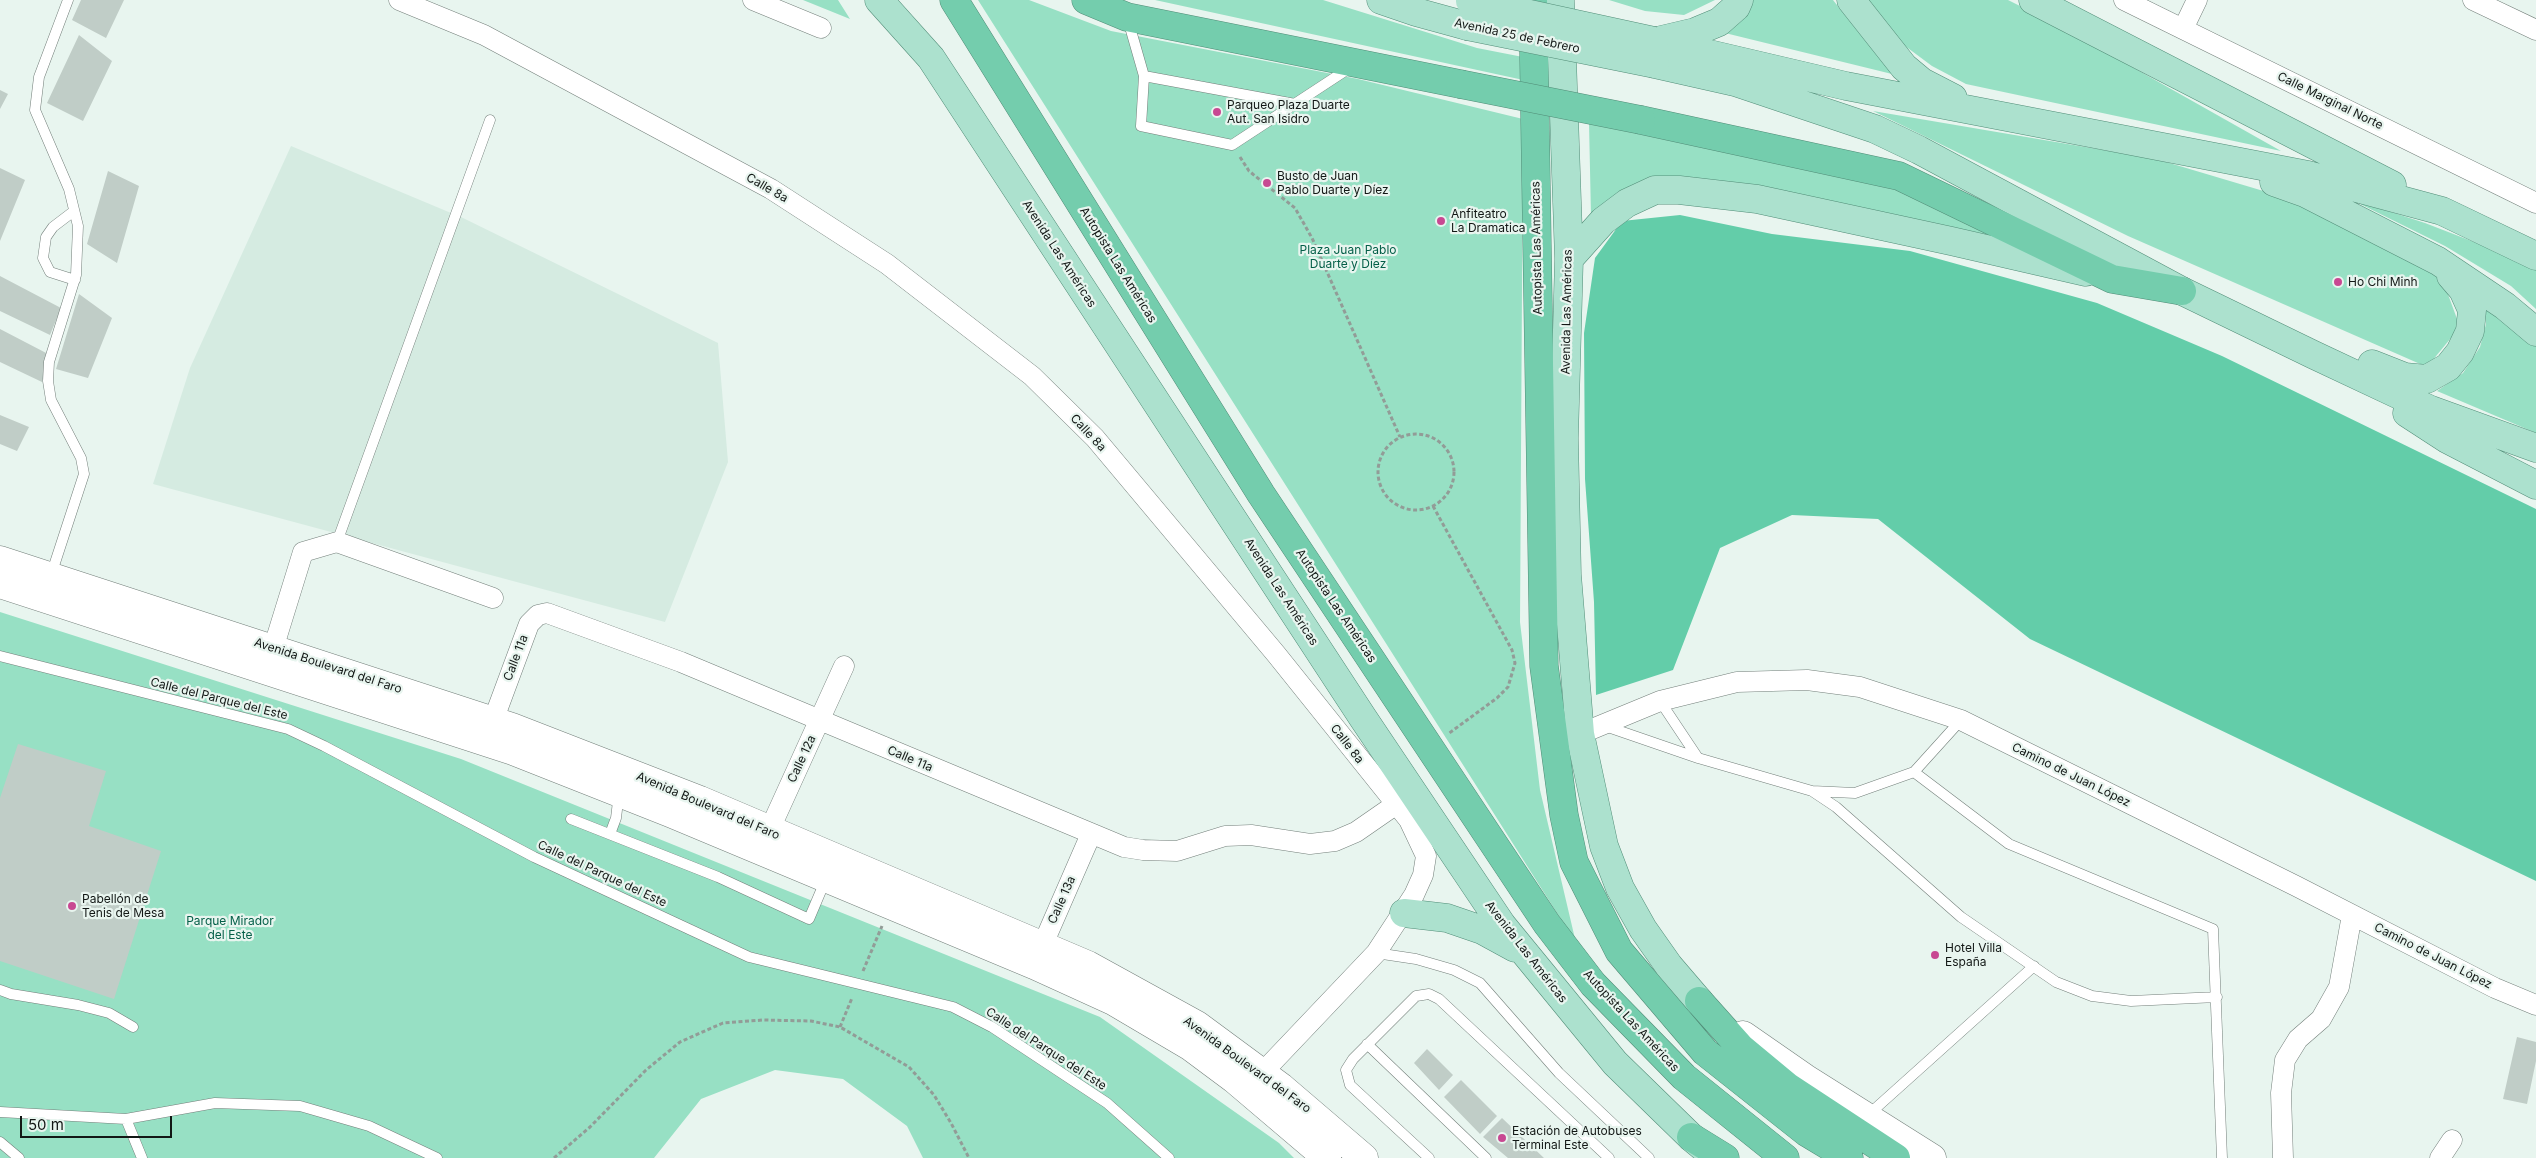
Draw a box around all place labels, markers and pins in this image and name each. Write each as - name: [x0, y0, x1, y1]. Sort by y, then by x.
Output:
- place label: Parqueo Plaza Duarte Aut. San Isidro: [1227, 98, 1350, 126]
- marker: Parqueo Plaza Duarte Aut. San Isidro: [1211, 106, 1223, 118]
- place label: Busto de Juan Pablo Duarte y Díez: [1277, 169, 1389, 197]
- marker: Busto de Juan Pablo Duarte y Díez: [1261, 177, 1273, 189]
- place label: Anfiteatro La Dramatica: [1451, 207, 1526, 235]
- marker: Anfiteatro La Dramatica: [1435, 215, 1447, 227]
- place label: Ho Chi Minh: [2348, 275, 2418, 289]
- marker: Ho Chi Minh: [2332, 276, 2344, 288]
- place label: Pabellón de Tenis de Mesa: [82, 892, 164, 920]
- marker: Pabellón de Tenis de Mesa: [66, 900, 78, 912]
- place label: Hotel Villa España: [1945, 941, 2002, 969]
- marker: Hotel Villa España: [1929, 949, 1941, 961]
- place label: Estación de Autobuses Terminal Este: [1512, 1124, 1642, 1152]
- marker: Estación de Autobuses Terminal Este: [1496, 1132, 1508, 1144]

